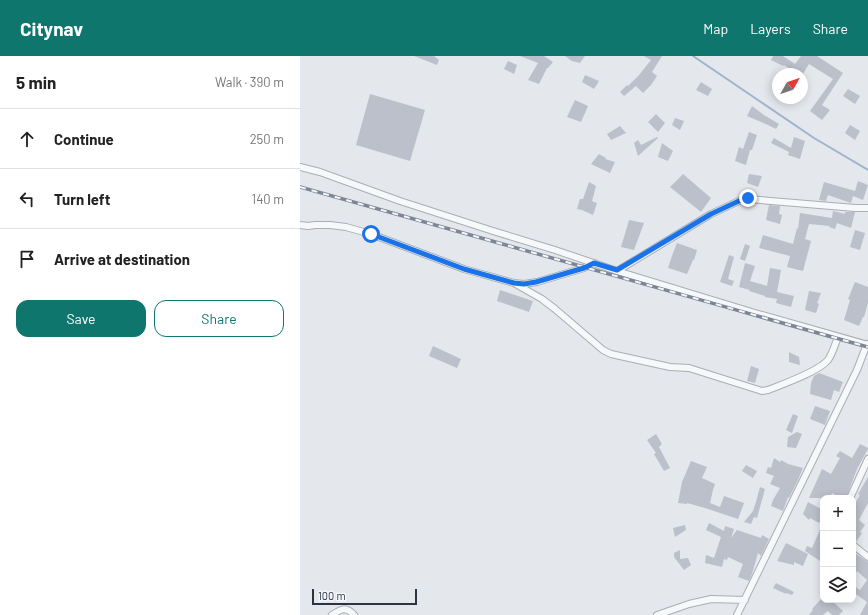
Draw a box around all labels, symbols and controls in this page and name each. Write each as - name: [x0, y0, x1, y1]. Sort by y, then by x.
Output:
- text: Citynav: [20, 17, 83, 40]
- text: Map: [703, 20, 728, 37]
- text: Layers: [750, 20, 791, 37]
- text: Share: [813, 20, 848, 37]
- north arrow: [772, 68, 808, 104]
- text: 5 min: [16, 72, 56, 92]
- text: Walk · 390 m: [215, 74, 284, 90]
- icon: ahead: [16, 128, 38, 150]
- text: Continue: [54, 130, 114, 148]
- text: 250 m: [250, 131, 284, 147]
- icon: left: [16, 188, 38, 210]
- route end: [739, 189, 757, 207]
- text: Turn left: [54, 190, 110, 208]
- text: 140 m: [252, 191, 284, 207]
- route start: [362, 225, 380, 243]
- icon: arrive: [16, 248, 38, 270]
- text: Arrive at destination: [54, 250, 190, 268]
- button: Save: [16, 300, 146, 337]
- button: Share: [154, 300, 284, 337]
- map controls: [820, 495, 856, 603]
- button: +: [820, 495, 856, 531]
- button: −: [820, 531, 856, 567]
- button: layers: [820, 567, 856, 603]
- scale bar: [312, 587, 417, 606]
- text: 100 m: [318, 589, 346, 602]

